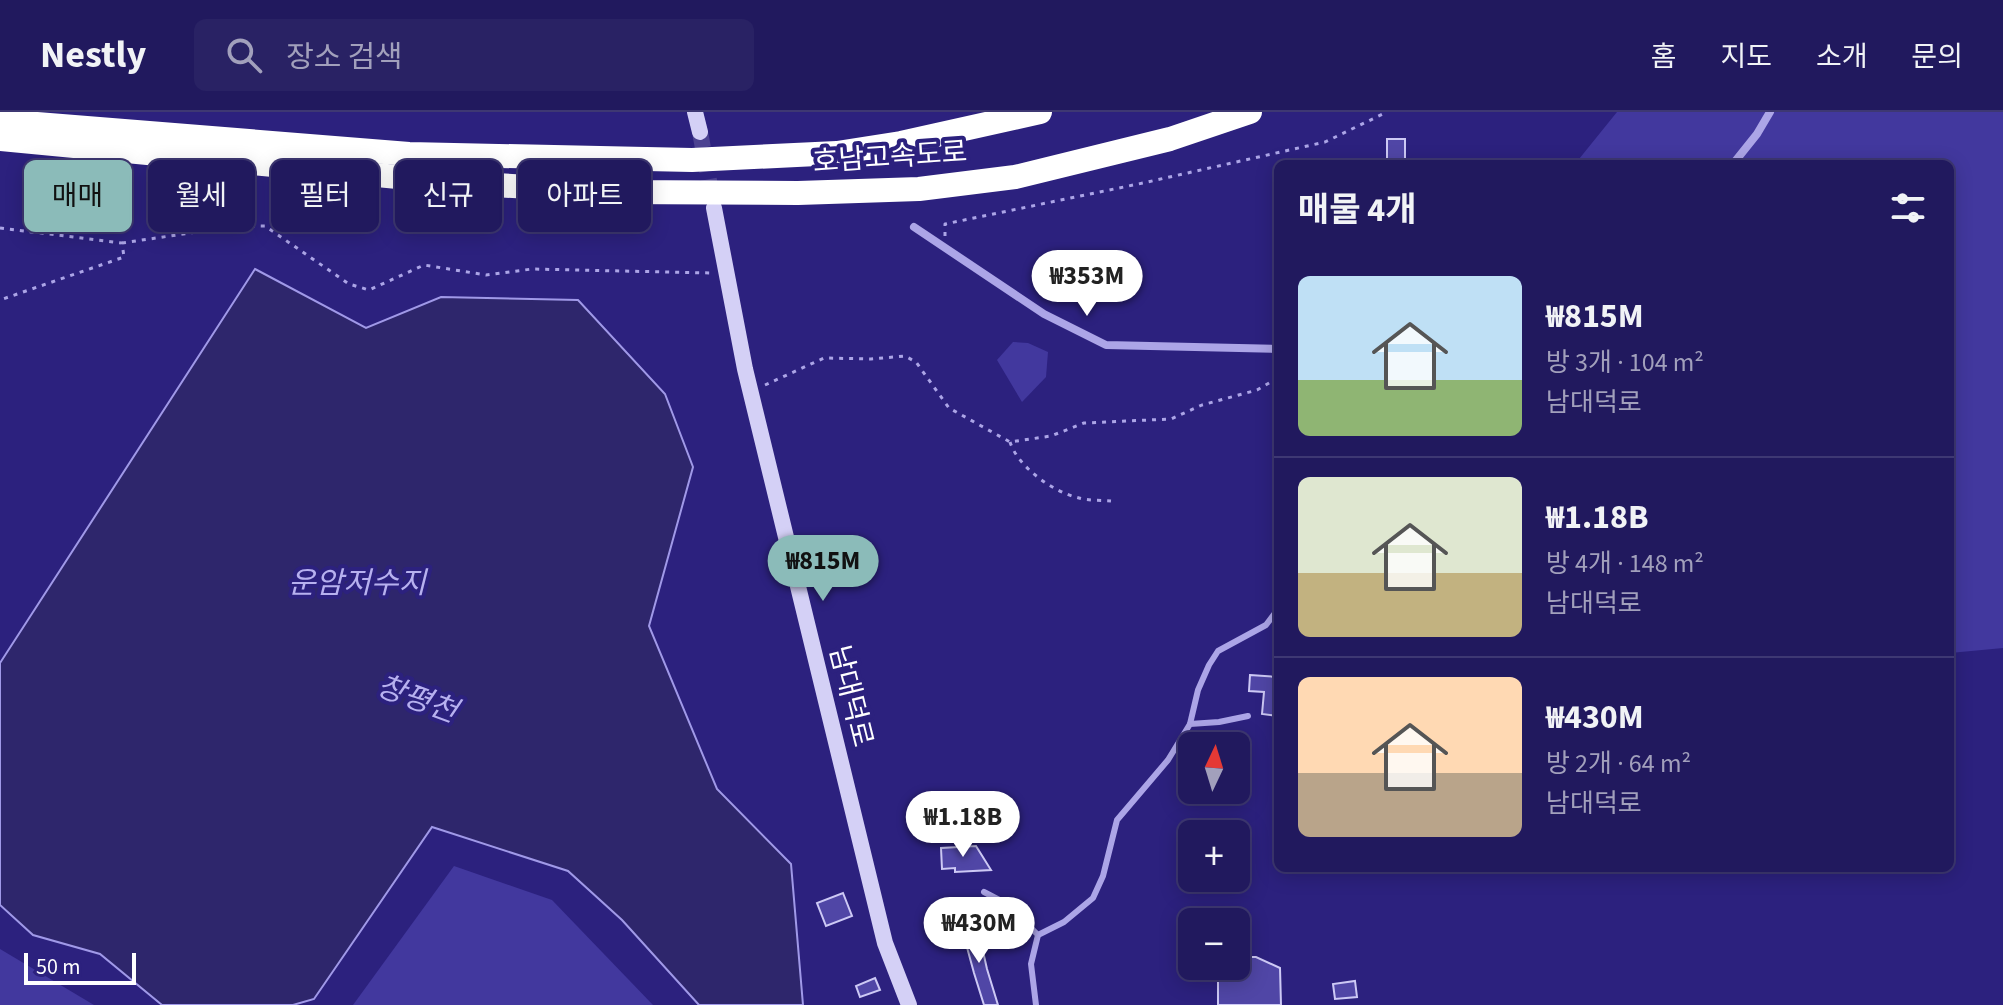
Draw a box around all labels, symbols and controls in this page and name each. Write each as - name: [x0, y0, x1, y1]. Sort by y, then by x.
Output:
- search box: [194, 19, 754, 91]
- text: Nestly: [40, 28, 146, 82]
- icon: search: [222, 33, 266, 77]
- text: 장소 검색: [286, 36, 403, 79]
- text: 홈: [1651, 37, 1676, 77]
- text: 지도: [1720, 37, 1772, 77]
- text: 소개: [1816, 37, 1867, 77]
- text: 문의: [1911, 37, 1963, 77]
- street label: 호남고속도로: [812, 132, 968, 182]
- chip: 매매: [24, 160, 132, 232]
- chip: 월세: [148, 160, 255, 232]
- chip: 필터: [271, 160, 379, 232]
- chip: 신규: [395, 160, 502, 232]
- chip: 아파트: [518, 160, 651, 232]
- text: 매물 4개: [1298, 186, 1417, 235]
- icon: filters: [1886, 186, 1930, 230]
- pin: ₩353M: [1031, 250, 1143, 318]
- text: ₩353M: [1050, 257, 1124, 294]
- text: ₩815M: [1546, 292, 1644, 341]
- icon: home: [1362, 308, 1458, 404]
- text: 방 3개 · 104 m²: [1546, 344, 1704, 381]
- text: 남대덕로: [1546, 384, 1642, 421]
- text: ₩1.18B: [1546, 493, 1649, 542]
- icon: home: [1362, 509, 1458, 605]
- pin: ₩815M: [767, 535, 879, 603]
- text: ₩815M: [786, 542, 860, 579]
- text: 방 4개 · 148 m²: [1546, 545, 1704, 582]
- water label: 운암저수지: [288, 562, 428, 605]
- text: 남대덕로: [1546, 585, 1642, 622]
- street label: 남대덕로: [819, 641, 883, 751]
- water label: 창평천: [371, 665, 466, 735]
- text: ₩430M: [1546, 693, 1644, 742]
- icon: home: [1362, 709, 1458, 805]
- north arrow: [1178, 732, 1250, 804]
- map controls: [1178, 732, 1250, 980]
- text: 방 2개 · 64 m²: [1546, 745, 1691, 782]
- text: 남대덕로: [1546, 785, 1642, 822]
- pin: ₩1.18B: [898, 791, 1028, 859]
- text: ₩1.18B: [924, 798, 1002, 835]
- button: +: [1178, 820, 1250, 892]
- pin: ₩430M: [923, 897, 1035, 965]
- text: ₩430M: [942, 904, 1016, 941]
- button: −: [1178, 908, 1250, 980]
- scale bar: [24, 949, 136, 985]
- text: 50 m: [36, 951, 81, 983]

